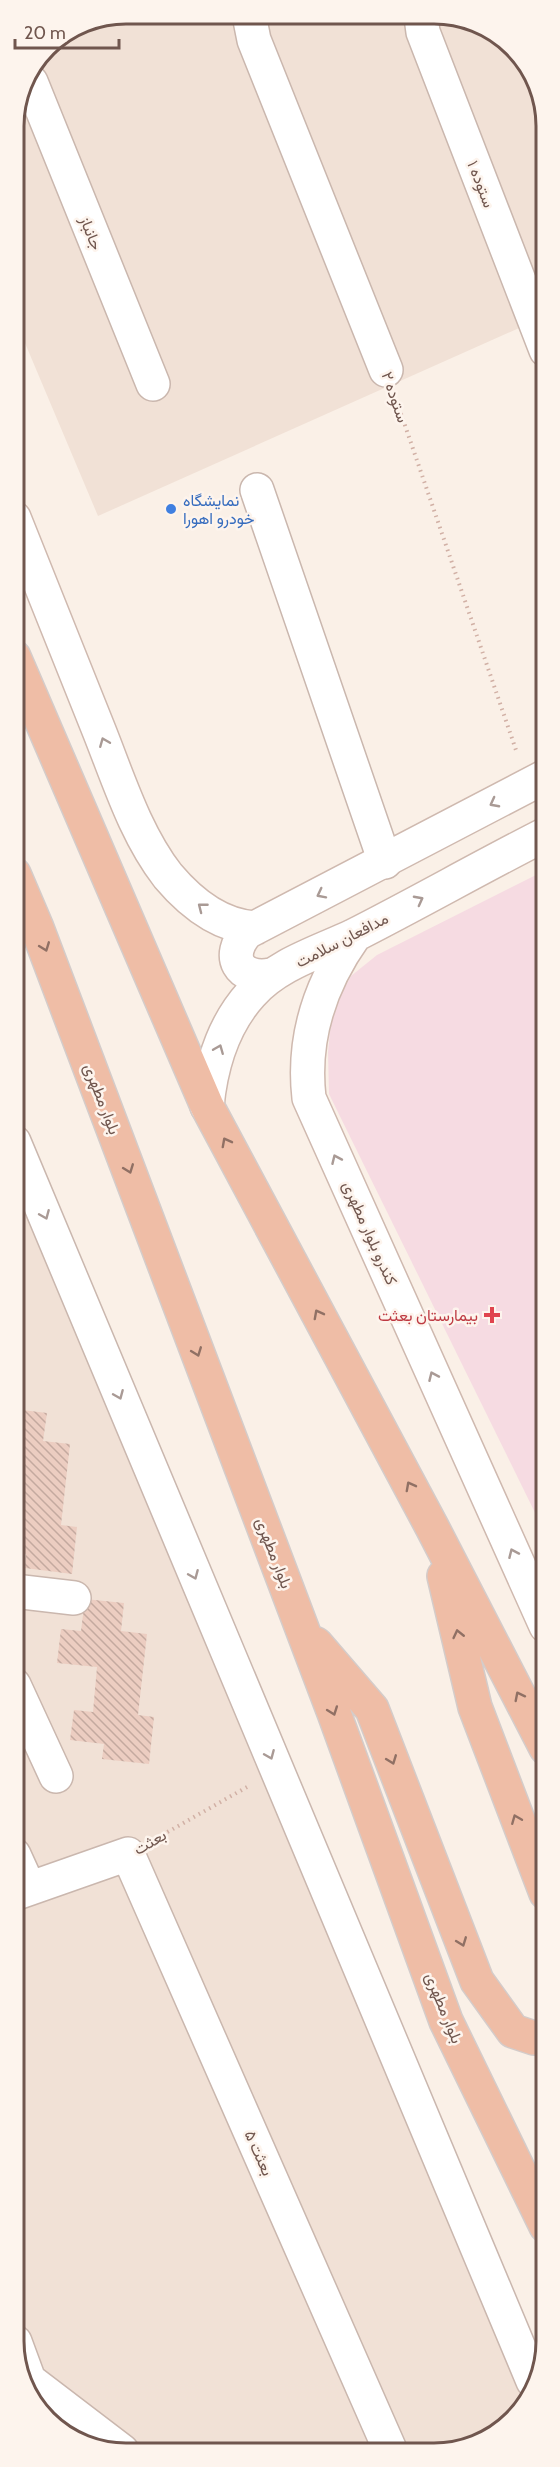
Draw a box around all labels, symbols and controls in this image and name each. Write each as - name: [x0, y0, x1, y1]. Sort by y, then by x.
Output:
- scale bar: [15, 12, 118, 50]
- text: 20 m: [24, 22, 66, 44]
- street label: ستوده ۱: [462, 158, 499, 211]
- street label: جانباز: [74, 212, 106, 253]
- street label: ستوده ۲: [377, 369, 413, 425]
- place label: نمایشگاه خودرو اهورا: [183, 491, 255, 529]
- marker: نمایشگاه خودرو اهورا: [164, 502, 178, 516]
- one-way arrow: [98, 738, 111, 748]
- one-way arrow: [490, 796, 500, 807]
- one-way arrow: [317, 887, 328, 898]
- one-way arrow: [413, 896, 423, 907]
- one-way arrow: [198, 903, 209, 914]
- street label: مدافعان سلامت: [292, 908, 392, 972]
- one-way arrow: [37, 942, 50, 952]
- one-way arrow: [212, 1045, 224, 1056]
- street label: بلوار مطهری: [79, 1061, 124, 1138]
- one-way arrow: [222, 1138, 233, 1148]
- one-way arrow: [332, 1155, 344, 1166]
- one-way arrow: [121, 1163, 134, 1174]
- street label: کندرو بلوار مطهری: [338, 1178, 401, 1288]
- one-way arrow: [38, 1209, 50, 1220]
- place label: بیمارستان بعثت: [378, 1306, 478, 1326]
- marker: بیمارستان بعثت: [483, 1306, 501, 1324]
- one-way arrow: [314, 1309, 326, 1320]
- one-way arrow: [190, 1346, 203, 1356]
- one-way arrow: [429, 1371, 441, 1382]
- one-way arrow: [112, 1389, 124, 1400]
- one-way arrow: [406, 1481, 418, 1492]
- street label: بلوار مطهری: [251, 1515, 296, 1592]
- one-way arrow: [509, 1549, 521, 1560]
- one-way arrow: [187, 1569, 199, 1580]
- one-way arrow: [452, 1629, 465, 1639]
- one-way arrow: [515, 1692, 527, 1703]
- one-way arrow: [326, 1705, 339, 1716]
- one-way arrow: [263, 1749, 275, 1760]
- one-way arrow: [385, 1754, 397, 1765]
- one-way arrow: [511, 1814, 523, 1825]
- street label: بعثت: [130, 1825, 170, 1859]
- one-way arrow: [454, 1937, 467, 1947]
- street label: بلوار مطهری: [420, 1970, 467, 2046]
- street label: بعثت ۵: [241, 2127, 277, 2179]

